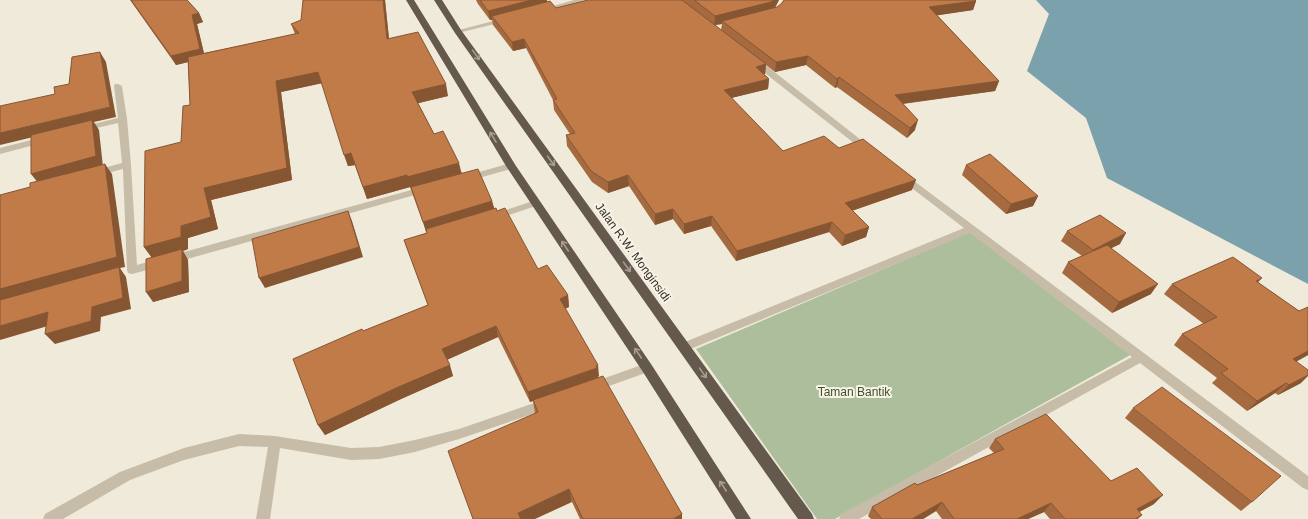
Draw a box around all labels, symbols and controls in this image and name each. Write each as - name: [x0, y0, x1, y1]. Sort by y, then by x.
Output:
- one-way arrow: [472, 50, 480, 61]
- one-way arrow: [489, 131, 497, 143]
- one-way arrow: [547, 155, 556, 166]
- street label: Jalan R.W. Monginsidi: [592, 200, 674, 304]
- one-way arrow: [561, 241, 569, 252]
- one-way arrow: [623, 261, 631, 272]
- one-way arrow: [634, 348, 642, 359]
- one-way arrow: [699, 367, 707, 378]
- park label: Taman Bantik: [818, 385, 891, 399]
- one-way arrow: [719, 480, 727, 492]

